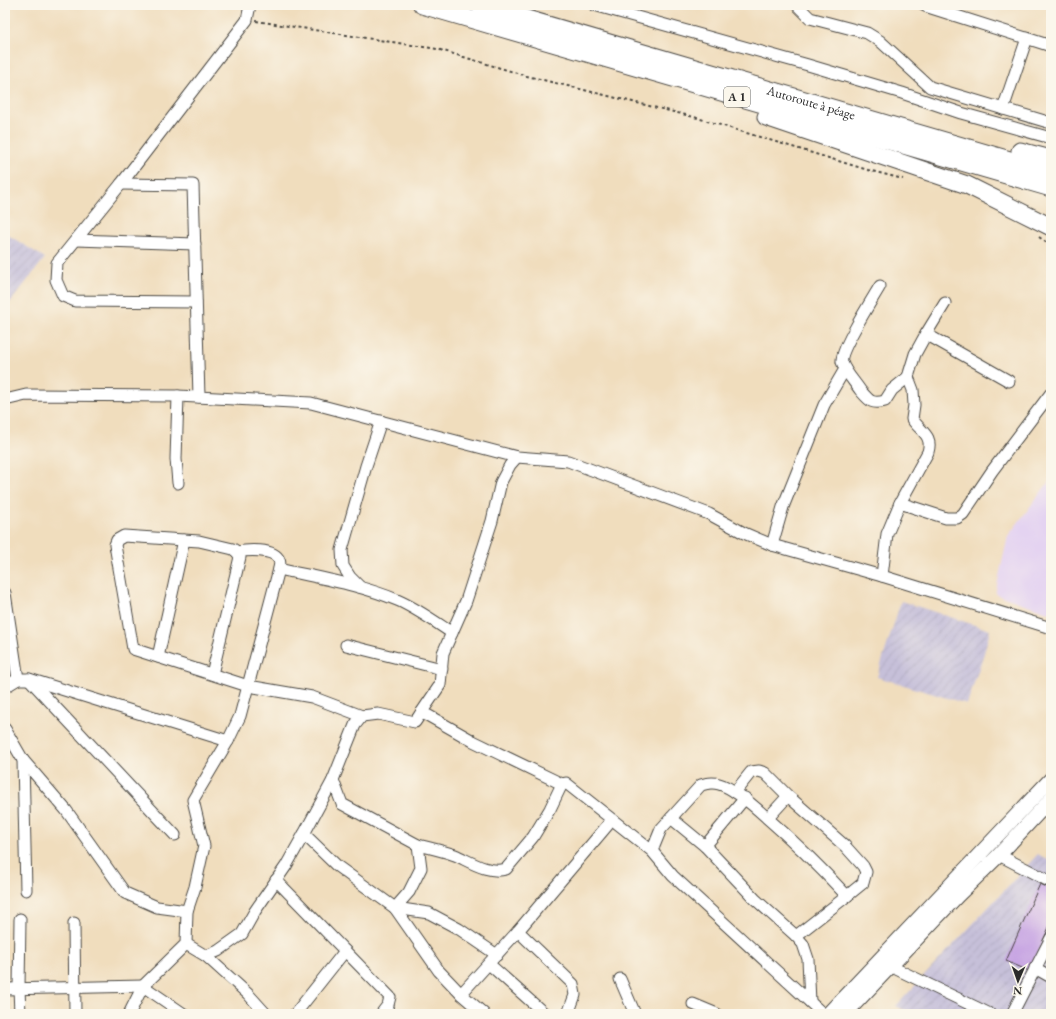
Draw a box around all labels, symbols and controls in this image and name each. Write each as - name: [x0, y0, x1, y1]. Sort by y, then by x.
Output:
- street label: Autoroute à péage: [764, 81, 857, 123]
- road number: A 1: [724, 87, 750, 107]
- north arrow: [998, 961, 1038, 1001]
- text: N: [1013, 984, 1022, 998]

